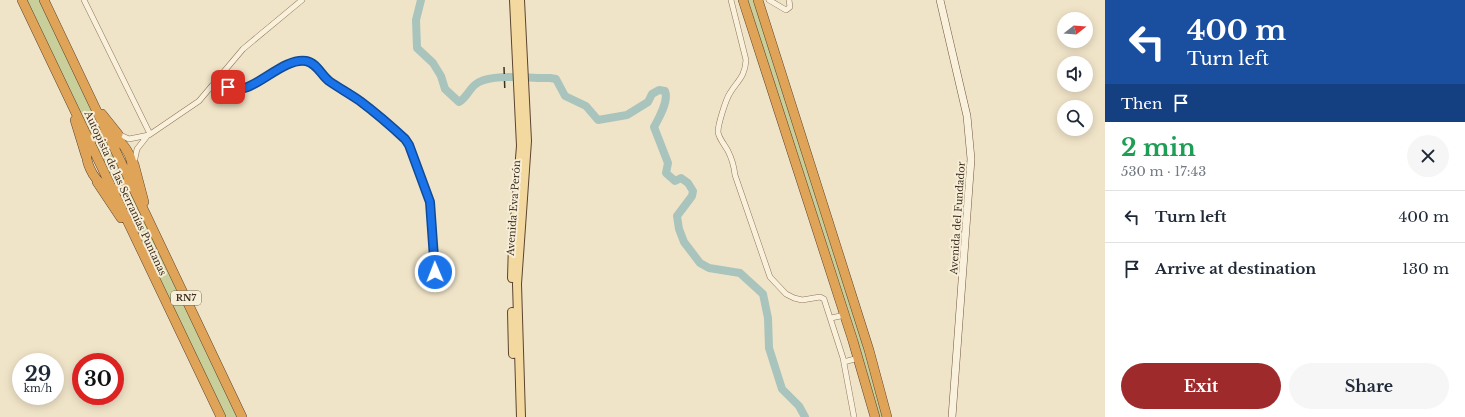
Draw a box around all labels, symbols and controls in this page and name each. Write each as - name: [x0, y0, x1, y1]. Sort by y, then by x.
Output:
- north arrow: [1057, 12, 1093, 48]
- map controls: [1057, 12, 1093, 136]
- text: 400 m: [1187, 13, 1286, 48]
- icon: left: [1121, 16, 1173, 68]
- text: Turn left: [1187, 48, 1269, 70]
- button: sound: [1057, 56, 1093, 92]
- pin: [211, 70, 245, 104]
- icon: arrive: [217, 76, 239, 98]
- icon: arrive: [1170, 92, 1192, 114]
- text: Then: [1121, 94, 1162, 113]
- button: search: [1057, 100, 1093, 136]
- street label: Autopista de las Serranías Puntanas: [81, 108, 170, 278]
- text: 2 min: [1121, 133, 1196, 162]
- button: close: [1407, 135, 1449, 177]
- street label: Avenida Eva Perón: [504, 160, 523, 257]
- street label: Avenida del Fundador: [947, 161, 968, 276]
- text: 530 m · 17:43: [1121, 163, 1206, 180]
- icon: left: [1121, 206, 1143, 228]
- text: Turn left: [1155, 207, 1226, 226]
- text: 400 m: [1398, 207, 1449, 226]
- position arrow: [414, 251, 456, 293]
- icon: arrive: [1121, 258, 1143, 280]
- text: Arrive at destination: [1155, 259, 1316, 278]
- text: 130 m: [1402, 259, 1449, 278]
- road number: RN7: [171, 291, 201, 305]
- speed limit sign: 30: [72, 353, 124, 405]
- text: 29: [25, 362, 51, 386]
- button: Exit: [1121, 363, 1281, 409]
- button: Share: [1289, 363, 1449, 409]
- text: km/h: [24, 382, 52, 395]

